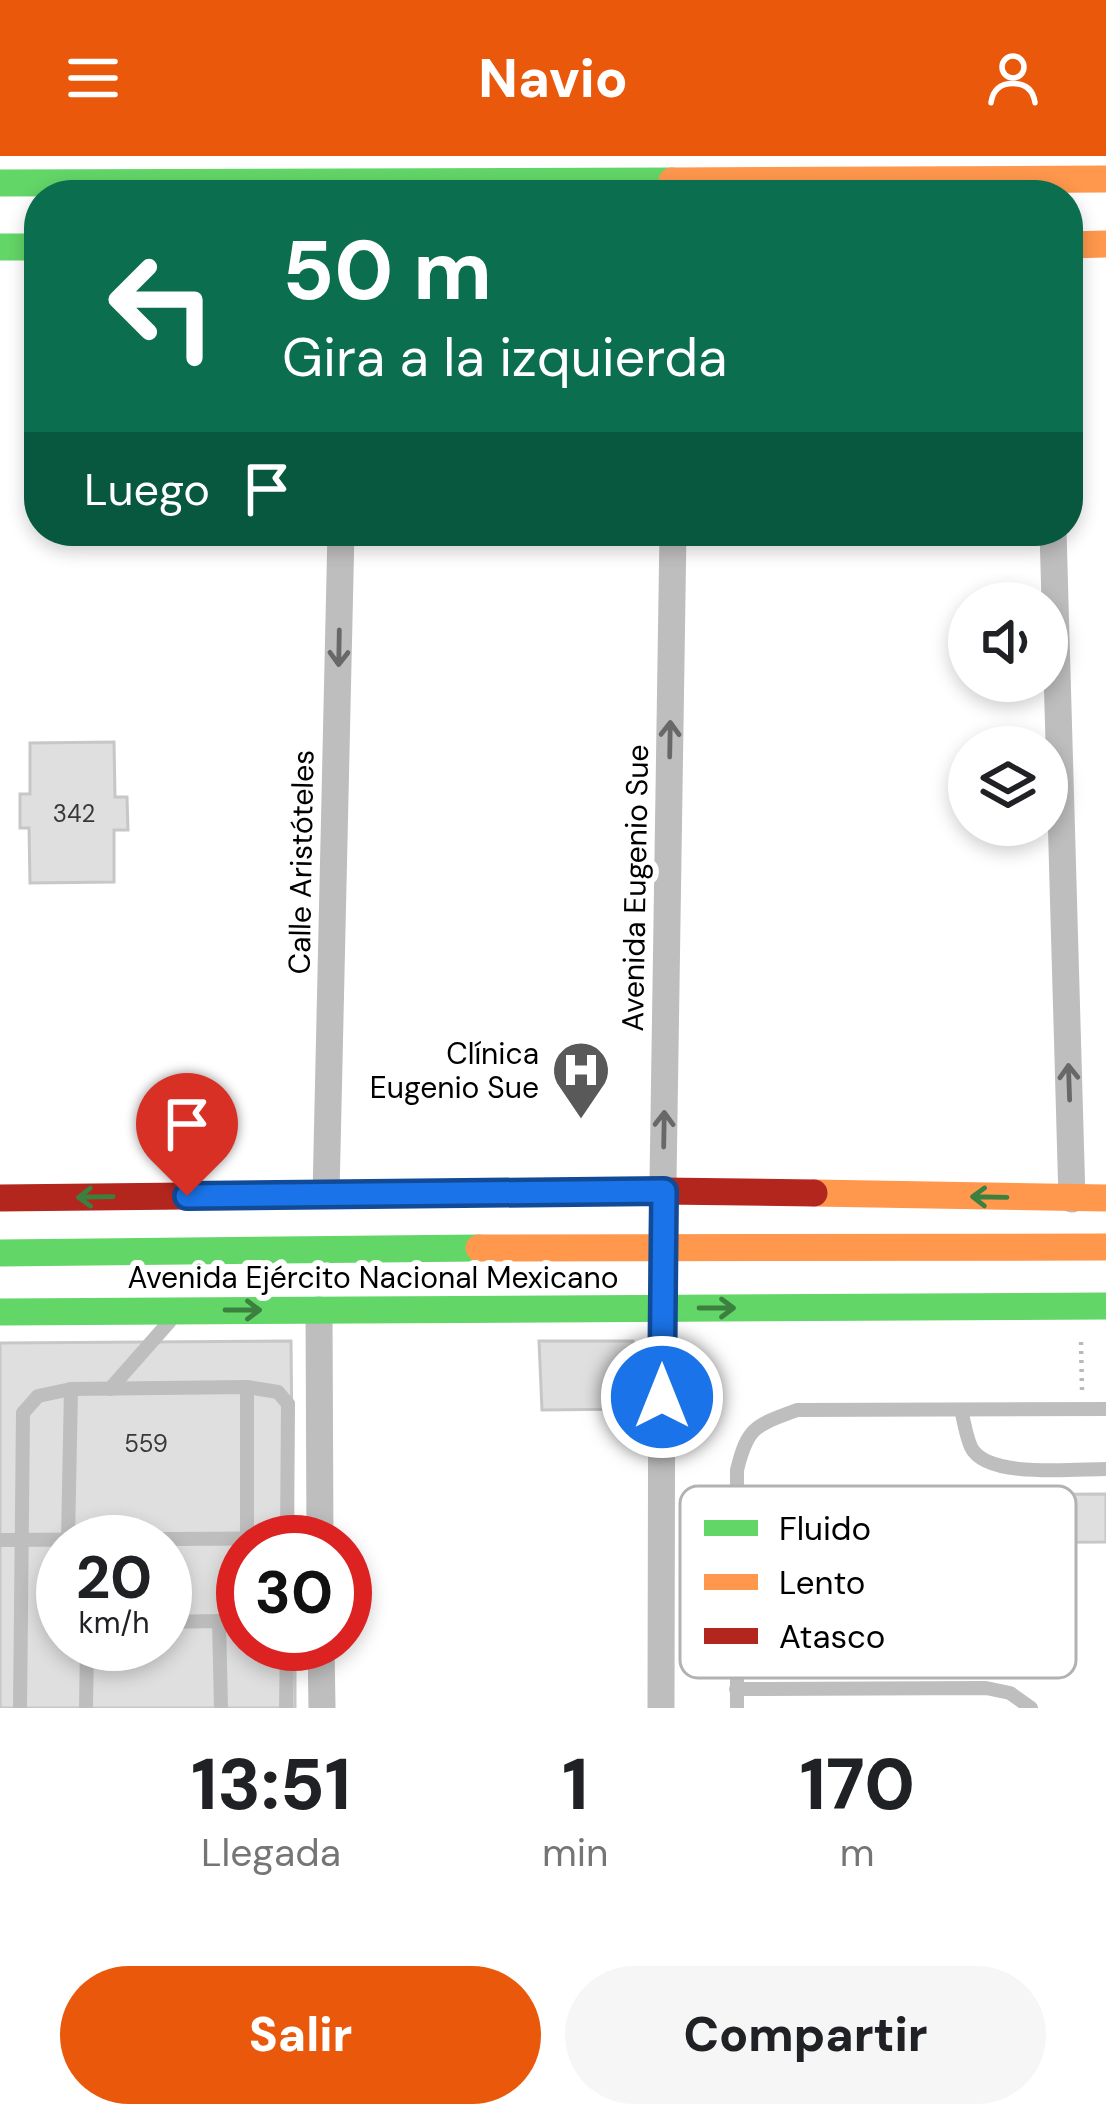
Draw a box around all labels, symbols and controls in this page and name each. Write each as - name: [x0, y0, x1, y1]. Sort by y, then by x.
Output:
- text: Navio: [478, 43, 628, 114]
- icon: menu: [60, 45, 126, 111]
- icon: person: [980, 45, 1046, 111]
- text: 50 m: [282, 216, 492, 325]
- icon: left: [84, 228, 240, 384]
- text: Gira a la izquierda: [282, 322, 727, 393]
- icon: arrive: [234, 456, 300, 522]
- text: Luego: [84, 460, 210, 519]
- map controls: [948, 582, 1068, 846]
- button: sound: [948, 582, 1068, 702]
- one-way arrow: [327, 628, 350, 667]
- one-way arrow: [659, 720, 682, 759]
- button: layers: [948, 726, 1068, 846]
- street label: Avenida Eugenio Sue: [613, 744, 657, 1032]
- street label: Calle Aristóteles: [280, 749, 322, 975]
- house number: 342: [53, 798, 95, 829]
- place label: Clínica Eugenio Sue: [370, 1034, 539, 1107]
- hospital icon: Clínica Eugenio Sue: [550, 1039, 612, 1121]
- one-way arrow: [1057, 1063, 1080, 1102]
- pin: [136, 1073, 238, 1196]
- icon: arrive: [154, 1091, 220, 1157]
- one-way arrow: [653, 1110, 676, 1149]
- one-way arrow: [76, 1186, 115, 1208]
- one-way arrow: [970, 1186, 1009, 1209]
- street label: Avenida Ejército Nacional Mexicano: [128, 1258, 618, 1297]
- one-way arrow: [697, 1297, 736, 1319]
- one-way arrow: [223, 1299, 262, 1321]
- position arrow: [599, 1334, 725, 1460]
- house number: 559: [124, 1428, 168, 1459]
- legend: [680, 1486, 1076, 1678]
- text: Fluido: [779, 1507, 871, 1550]
- speed limit sign: 30: [216, 1515, 372, 1671]
- text: 20: [76, 1538, 152, 1617]
- text: Lento: [779, 1561, 865, 1604]
- text: km/h: [79, 1603, 149, 1642]
- text: Atasco: [779, 1615, 885, 1658]
- text: 13:51: [191, 1738, 351, 1831]
- text: 1: [562, 1738, 589, 1831]
- text: 170: [799, 1738, 915, 1831]
- text: Llegada: [201, 1827, 341, 1878]
- text: min: [542, 1827, 608, 1878]
- text: m: [840, 1827, 875, 1878]
- button: Salir: [60, 1966, 541, 2104]
- button: Compartir: [565, 1966, 1046, 2104]

